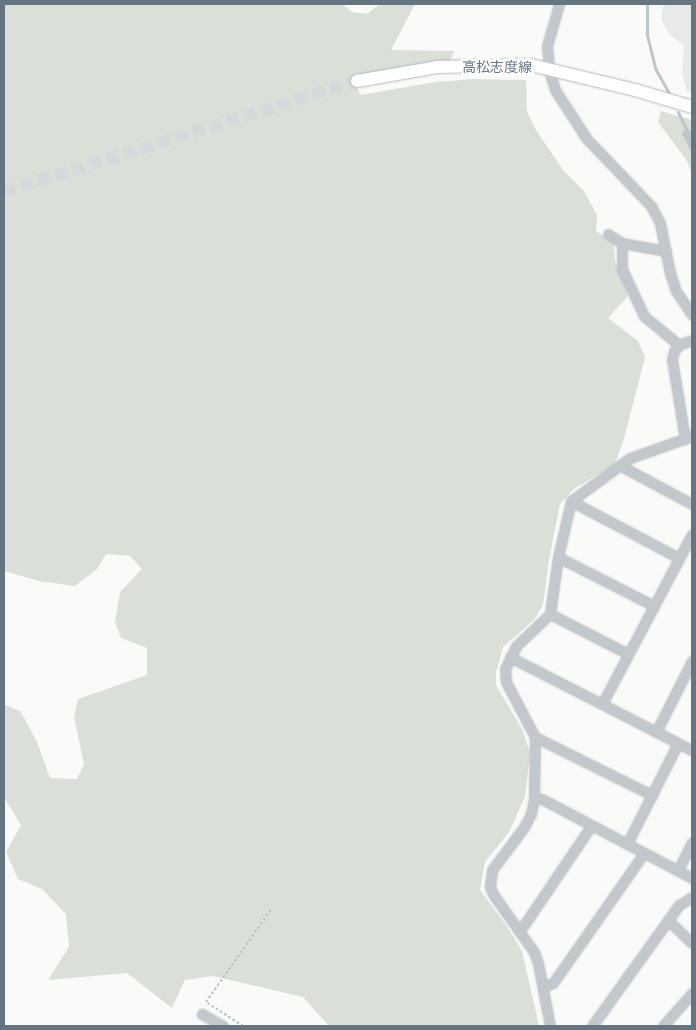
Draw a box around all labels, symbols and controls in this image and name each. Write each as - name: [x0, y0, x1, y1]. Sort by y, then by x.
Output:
- street label: 高松志度線: [462, 59, 532, 75]

